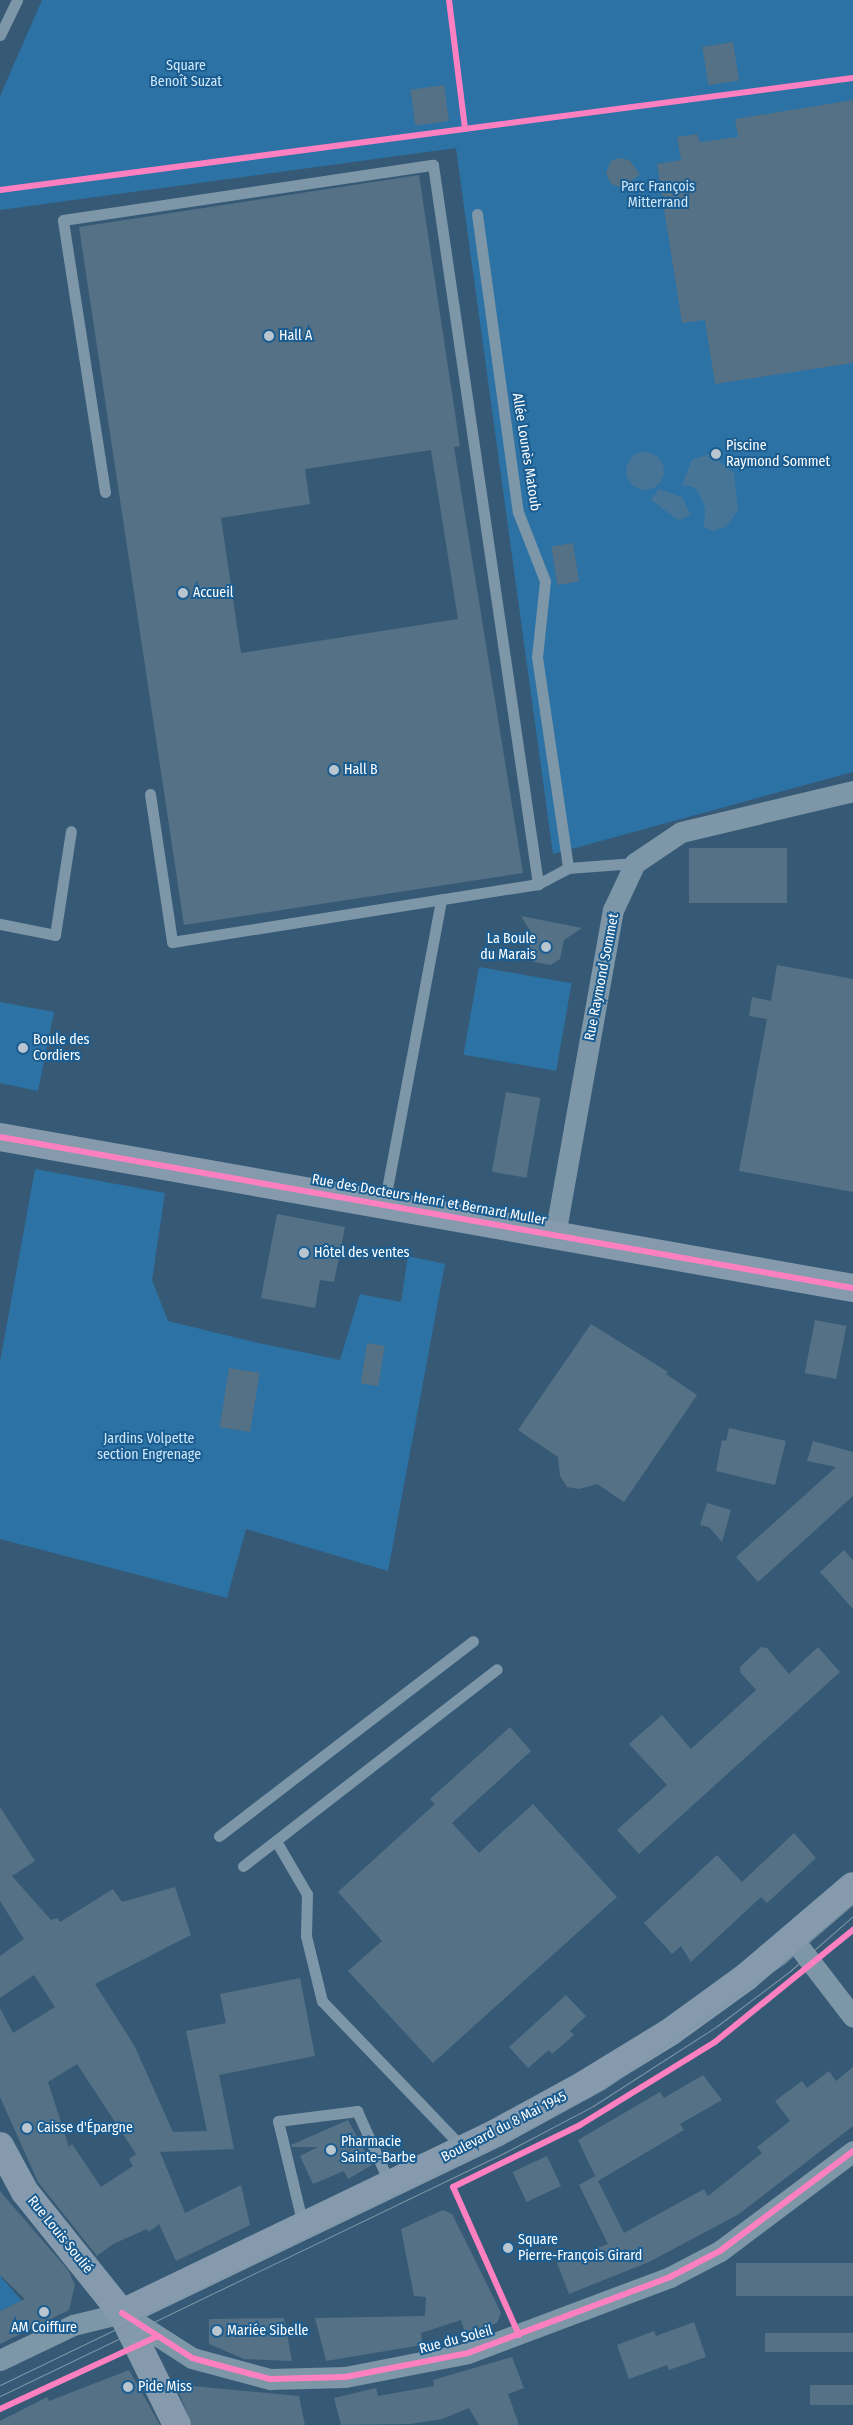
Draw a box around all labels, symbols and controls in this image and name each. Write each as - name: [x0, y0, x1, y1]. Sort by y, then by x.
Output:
- park label: Square Benoît Suzat: [150, 58, 222, 90]
- park label: Parc François Mitterrand: [621, 179, 695, 212]
- place label: Hall A: [279, 328, 312, 344]
- marker: Hall A: [263, 330, 275, 342]
- street label: Allée Lounès Matoub: [508, 392, 544, 512]
- place label: Piscine Raymond Sommet: [726, 438, 830, 471]
- marker: Piscine Raymond Sommet: [710, 448, 722, 460]
- place label: Accueil: [193, 585, 233, 601]
- marker: Accueil: [177, 587, 189, 599]
- place label: Hall B: [344, 762, 378, 778]
- marker: Hall B: [328, 764, 340, 776]
- street label: Rue Raymond Sommet: [581, 912, 623, 1042]
- place label: La Boule du Marais: [480, 931, 536, 964]
- marker: La Boule du Marais: [540, 941, 552, 953]
- place label: Boule des Cordiers: [33, 1032, 90, 1064]
- marker: Boule des Cordiers: [17, 1042, 29, 1054]
- street label: Rue des Docteurs Henri et Bernard Muller: [311, 1171, 547, 1229]
- place label: Hôtel des ventes: [314, 1245, 410, 1261]
- marker: Hôtel des ventes: [298, 1247, 310, 1259]
- park label: Jardins Volpette section Engrenage: [97, 1431, 201, 1464]
- street label: Boulevard du 8 Mai 1945: [439, 2088, 569, 2166]
- place label: Caisse d'Épargne: [37, 2120, 133, 2136]
- marker: Caisse d'Épargne: [21, 2122, 33, 2134]
- place label: Pharmacie Sainte-Barbe: [341, 2134, 416, 2166]
- marker: Pharmacie Sainte-Barbe: [325, 2144, 337, 2156]
- street label: Rue Louis Soulié: [24, 2193, 96, 2277]
- place label: Square Pierre-François Girard: [518, 2232, 642, 2264]
- marker: Square Pierre-François Girard: [502, 2242, 514, 2254]
- marker: AM Coiffure: [38, 2306, 50, 2318]
- place label: AM Coiffure: [11, 2320, 77, 2336]
- street label: Rue du Soleil: [417, 2322, 495, 2358]
- place label: Mariée Sibelle: [227, 2323, 308, 2339]
- marker: Mariée Sibelle: [211, 2325, 223, 2337]
- place label: Pide Miss: [138, 2379, 192, 2395]
- marker: Pide Miss: [122, 2381, 134, 2393]

